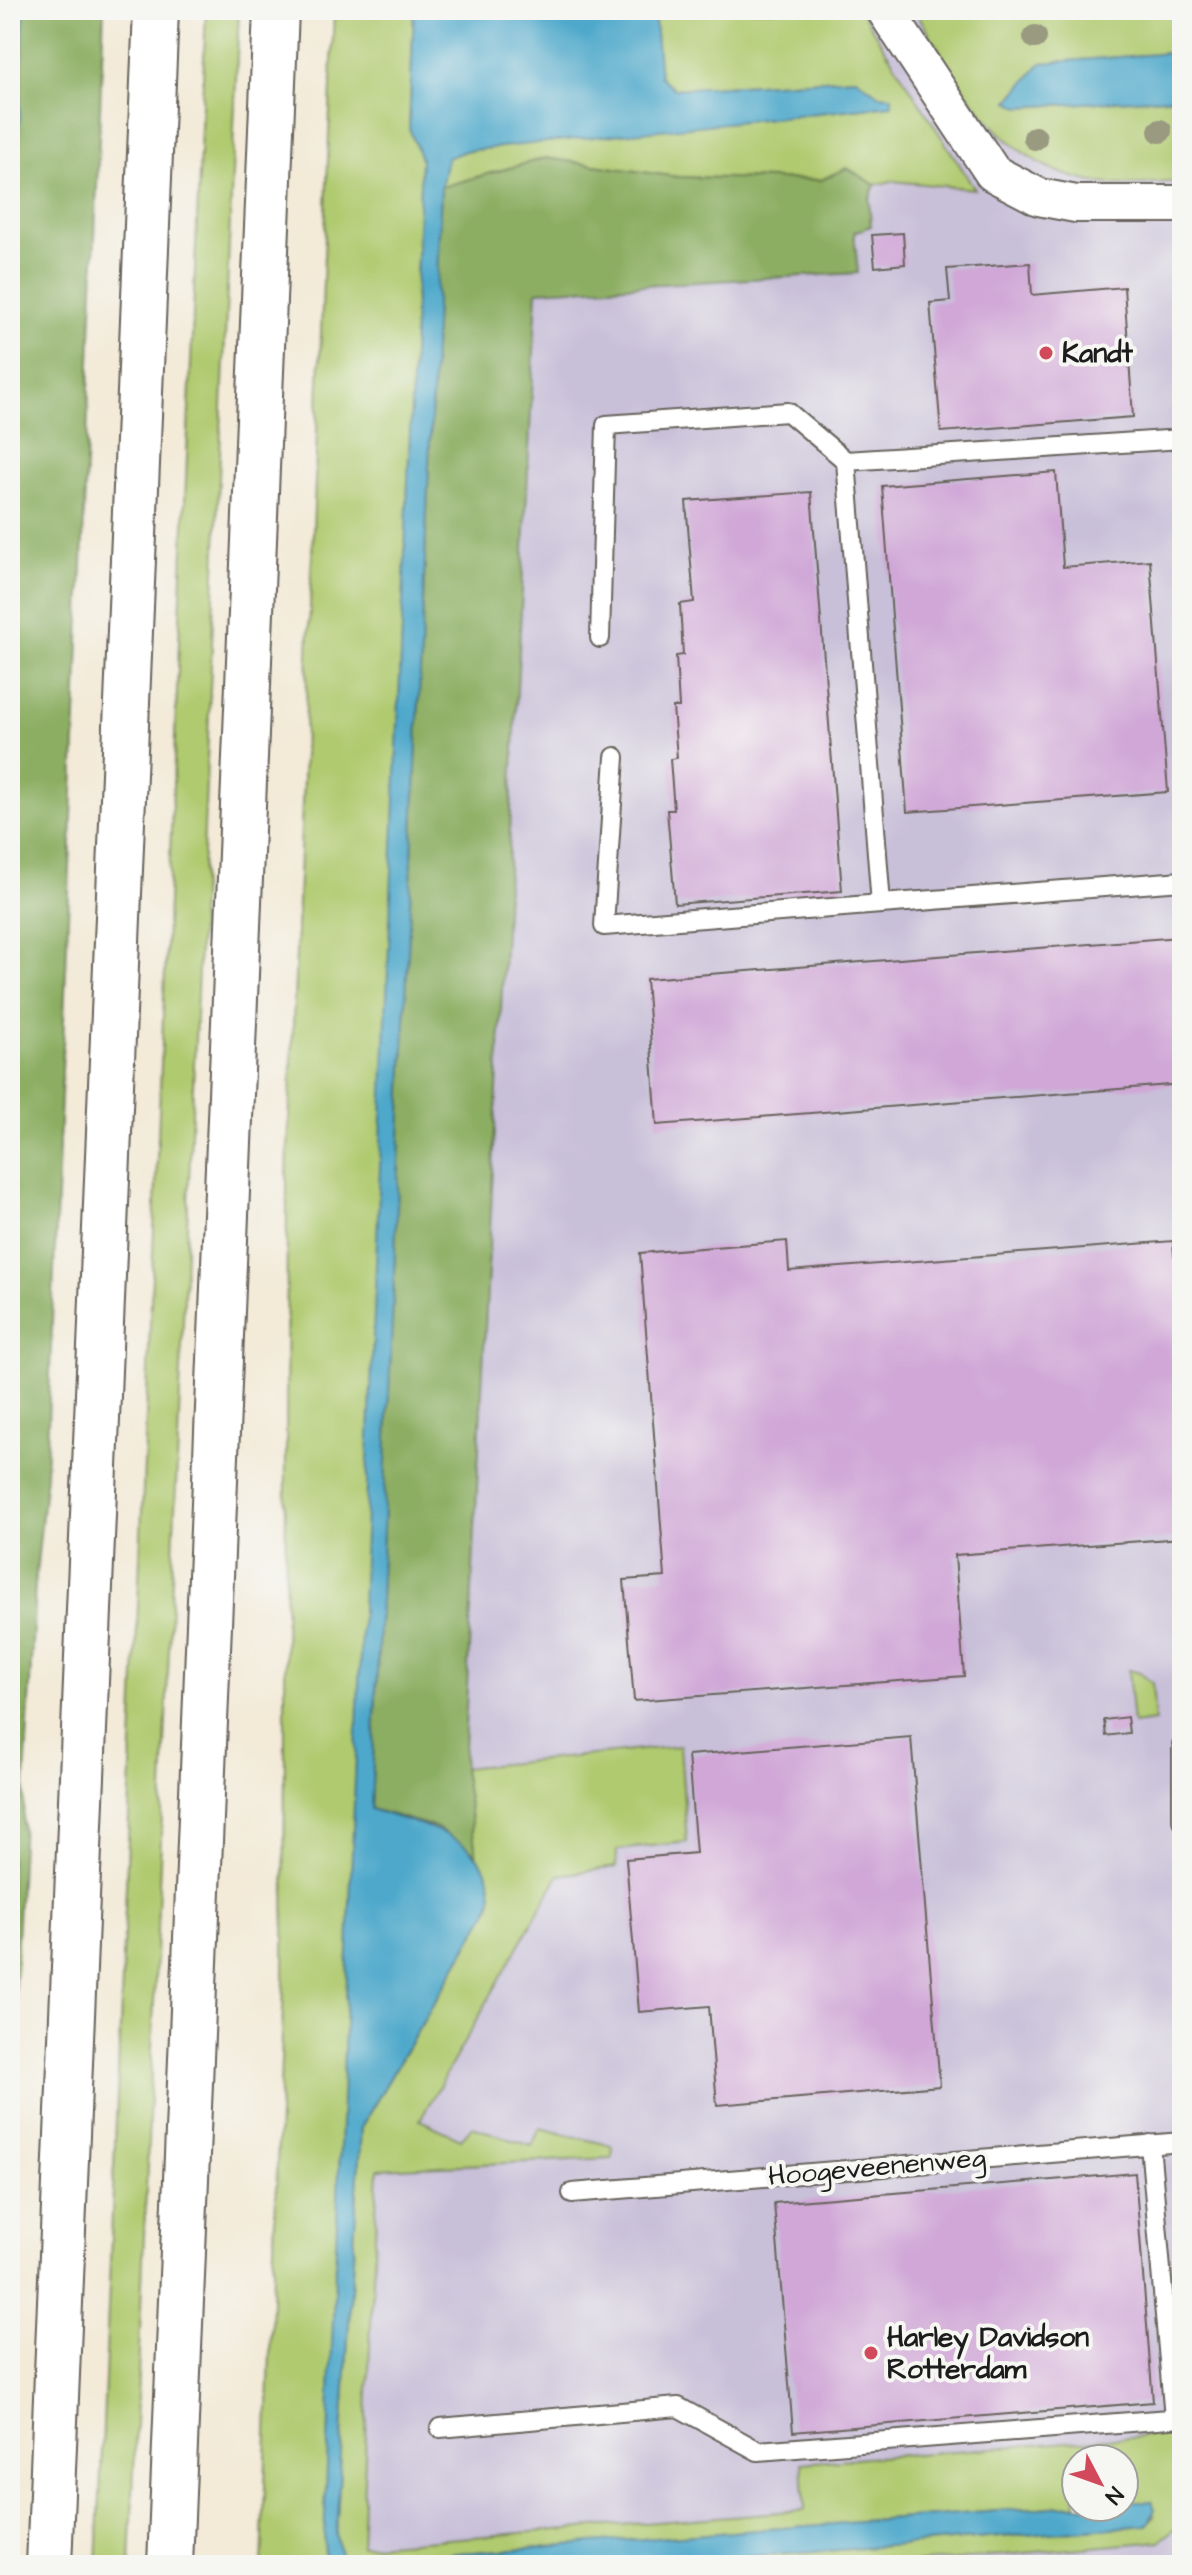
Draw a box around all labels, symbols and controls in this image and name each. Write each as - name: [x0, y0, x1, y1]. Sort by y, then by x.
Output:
- place label: Kandt: [1062, 334, 1134, 373]
- marker: Kandt: [1037, 344, 1055, 362]
- street label: Hoogeveenenweg: [767, 2138, 987, 2197]
- place label: Harley Davidson Rotterdam: [887, 2318, 1089, 2389]
- marker: Harley Davidson Rotterdam: [862, 2344, 880, 2362]
- north arrow: [1060, 2443, 1140, 2523]
- text: N: [1098, 2480, 1130, 2511]

